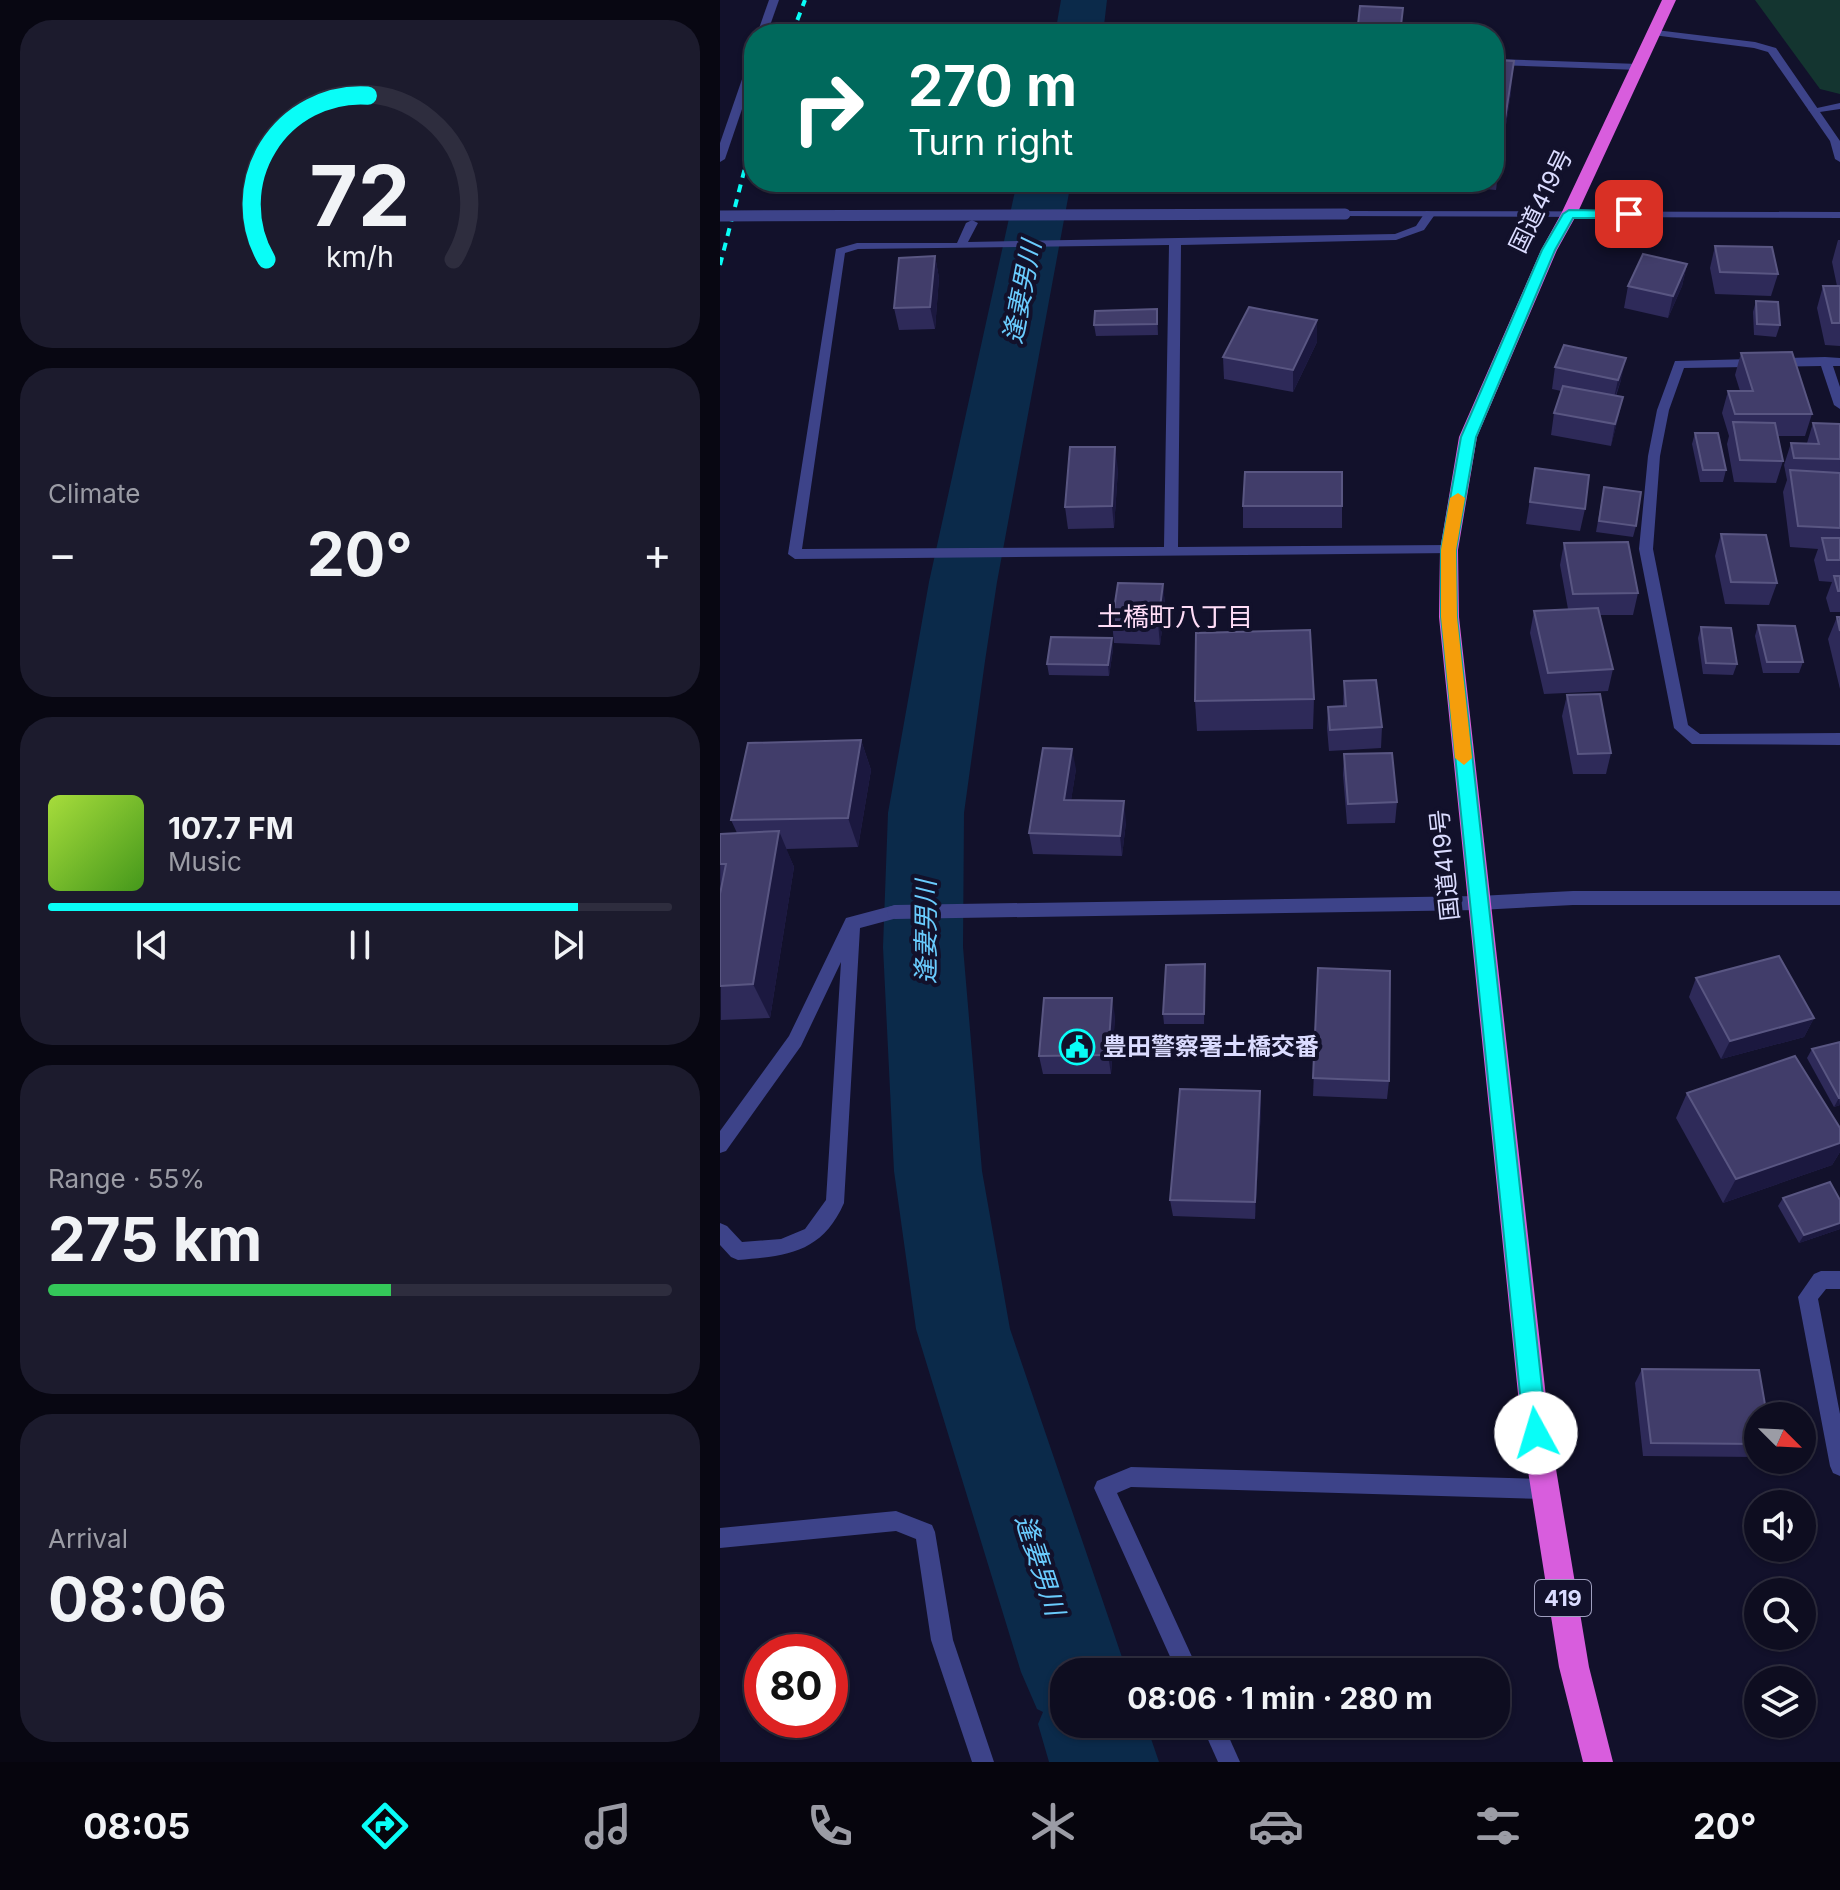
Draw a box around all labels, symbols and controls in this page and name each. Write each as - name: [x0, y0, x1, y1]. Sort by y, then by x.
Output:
- text: 270 m: [908, 52, 1077, 120]
- icon: right: [776, 56, 880, 160]
- text: Turn right: [908, 120, 1073, 164]
- street label: 国道419号: [1503, 144, 1578, 257]
- text: 72: [310, 145, 410, 246]
- pin: [1595, 180, 1663, 248]
- icon: arrive: [1607, 192, 1651, 236]
- water label: 逢妻男川: [996, 235, 1047, 346]
- text: km/h: [326, 239, 394, 274]
- text: Climate: [48, 478, 140, 509]
- text: 20°: [307, 518, 413, 590]
- text: −: [48, 527, 77, 581]
- text: +: [643, 527, 672, 581]
- district label: 土橋町八丁目: [1097, 601, 1253, 632]
- street label: 国道419号: [1424, 808, 1465, 922]
- text: 107.7 FM: [168, 810, 294, 846]
- text: Music: [168, 846, 242, 877]
- water label: 逢妻男川: [910, 877, 941, 984]
- icon: previous: [130, 923, 174, 967]
- icon: pause: [338, 923, 382, 967]
- icon: next: [546, 923, 590, 967]
- public building icon: 豊田警察署土橋交番: [1058, 1028, 1096, 1066]
- place label: 豊田警察署土橋交番: [1103, 1032, 1319, 1061]
- text: Range · 55%: [48, 1163, 205, 1194]
- text: 275 km: [48, 1203, 262, 1275]
- position arrow: [1494, 1391, 1578, 1475]
- north arrow: [1744, 1402, 1816, 1474]
- map controls: [1744, 1402, 1816, 1738]
- button: sound: [1744, 1490, 1816, 1562]
- water label: 逢妻男川: [1010, 1511, 1072, 1622]
- text: Arrival: [48, 1523, 128, 1554]
- text: 08:06: [48, 1563, 227, 1635]
- button: search: [1744, 1578, 1816, 1650]
- road number: 419: [1535, 1580, 1591, 1616]
- speed limit sign: 80: [744, 1634, 848, 1738]
- button: layers: [1744, 1666, 1816, 1738]
- text: 08:06 · 1 min · 280 m: [1127, 1680, 1433, 1716]
- icon: directions: [357, 1798, 413, 1854]
- icon: music: [580, 1798, 636, 1854]
- icon: phone: [802, 1798, 858, 1854]
- icon: climate: [1025, 1798, 1081, 1854]
- icon: car: [1248, 1798, 1304, 1854]
- icon: filters: [1470, 1798, 1526, 1854]
- text: 08:05: [83, 1804, 190, 1848]
- text: 20°: [1693, 1804, 1757, 1848]

